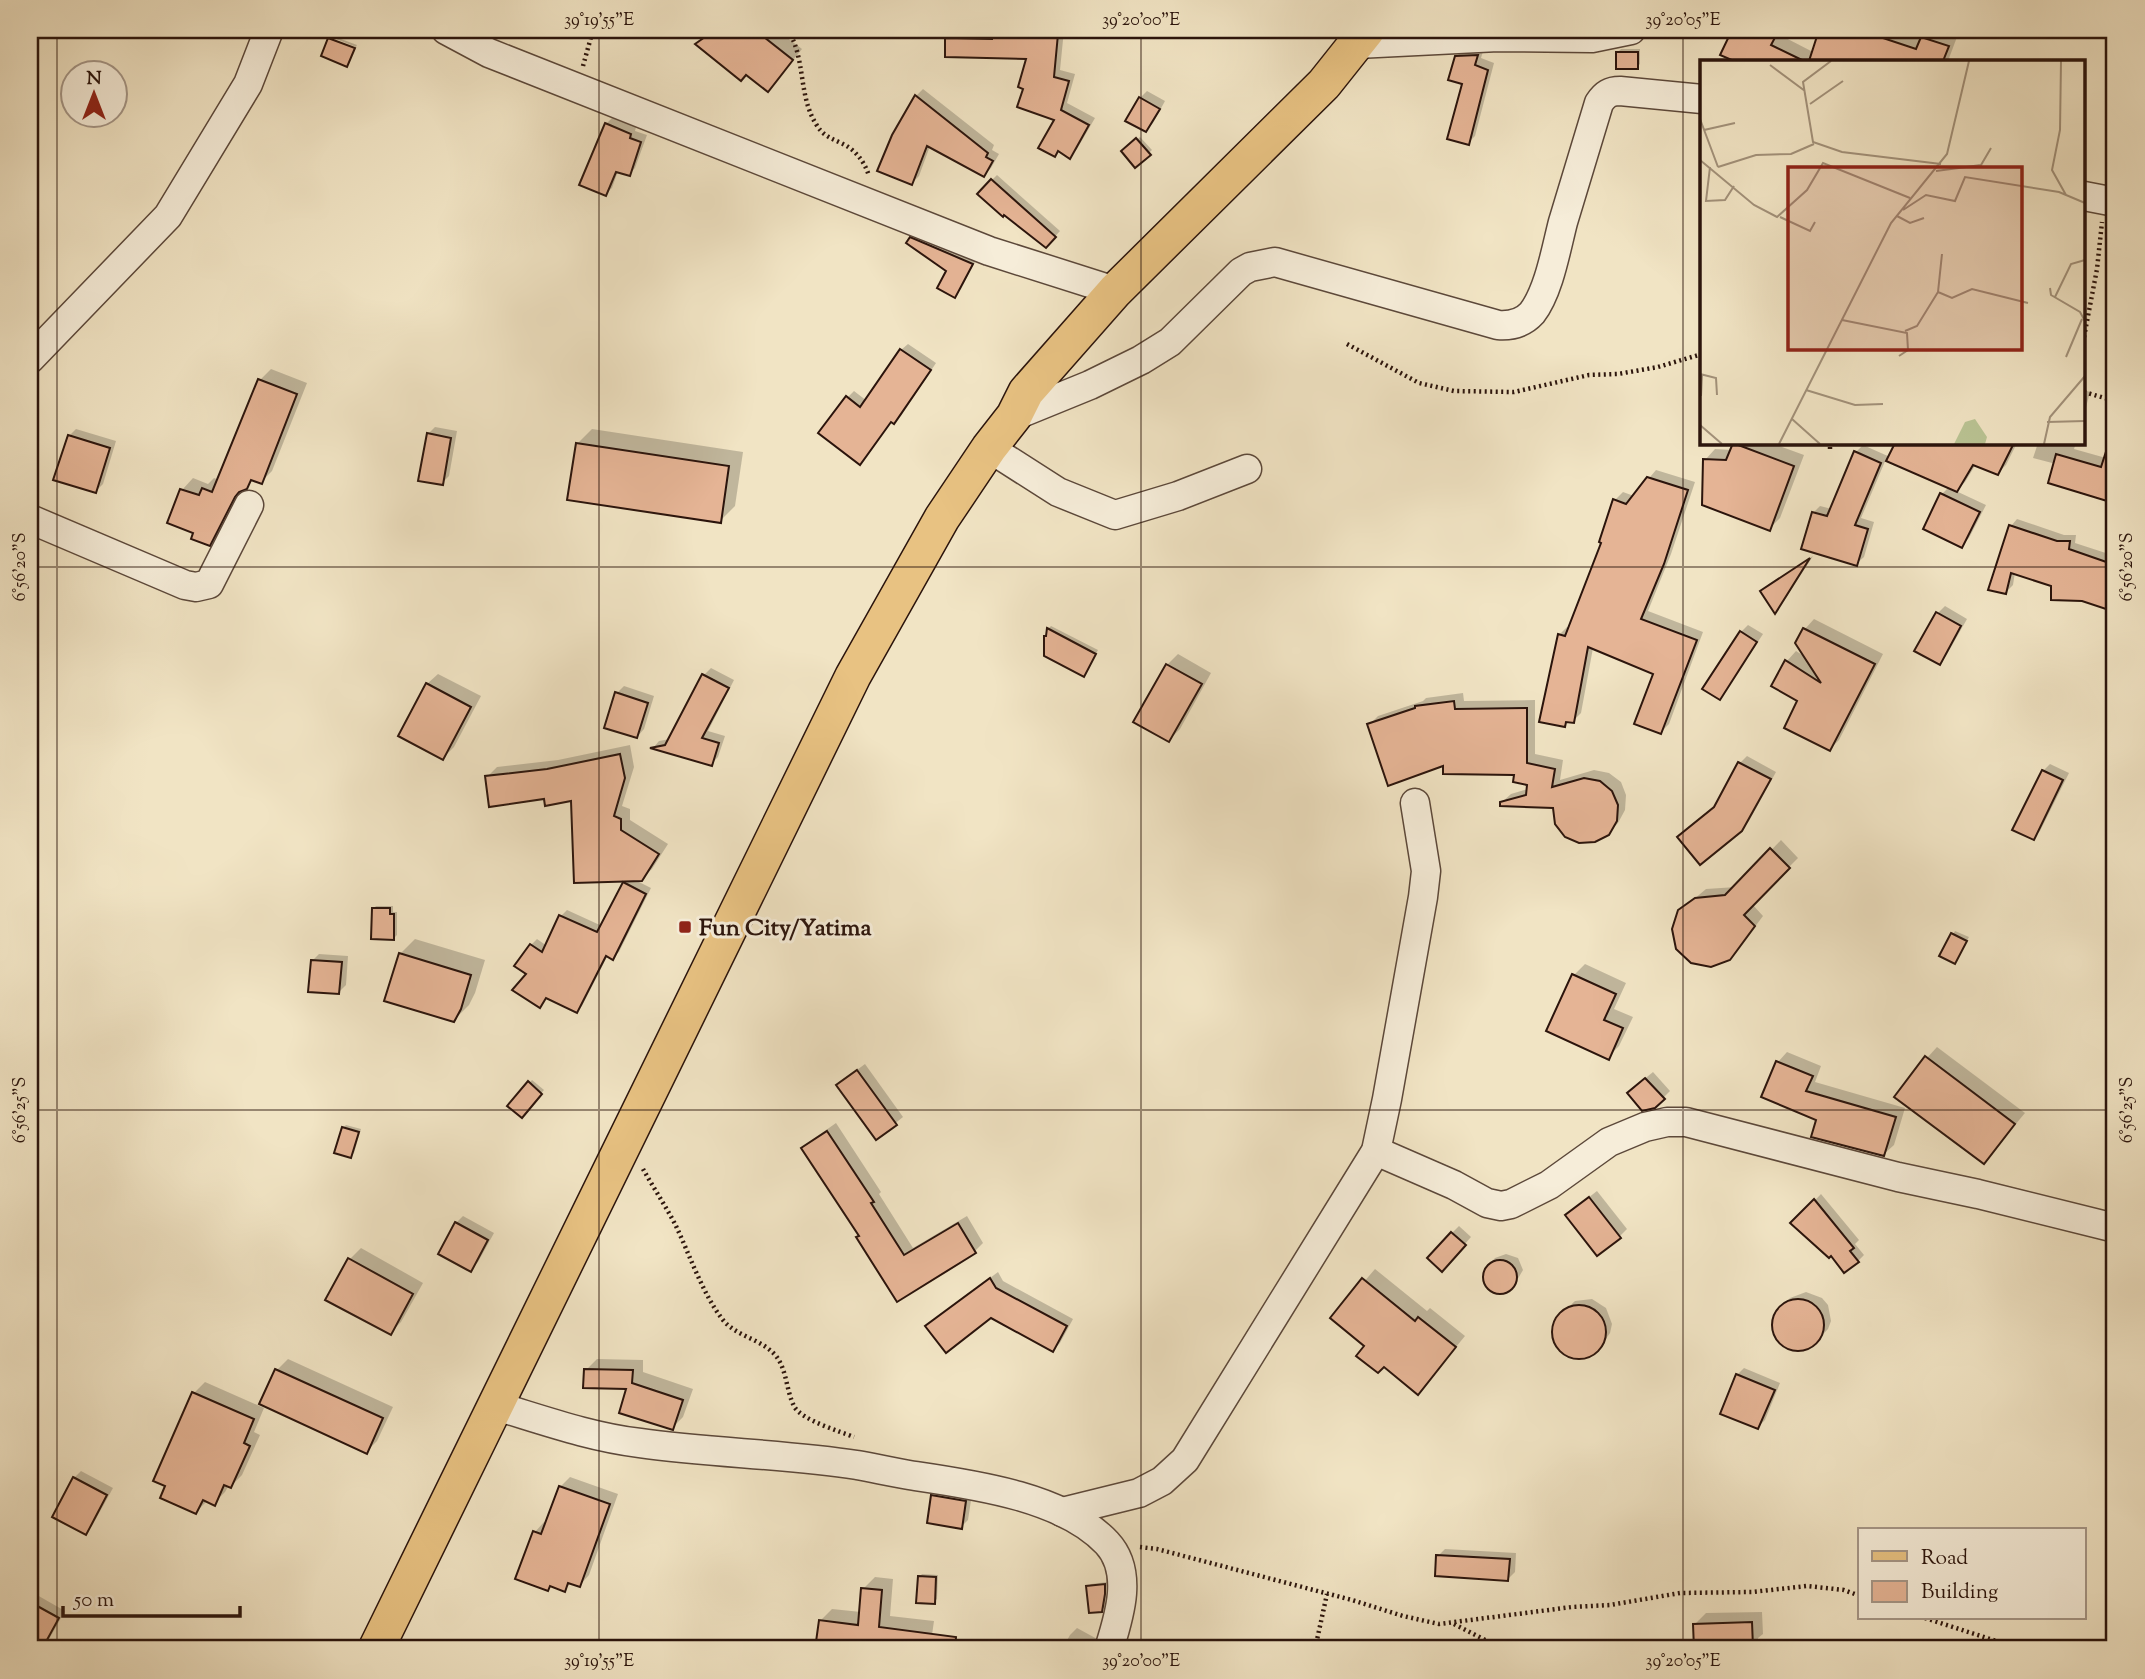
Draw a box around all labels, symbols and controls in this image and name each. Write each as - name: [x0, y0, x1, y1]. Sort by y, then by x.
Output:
- text: 39°19'55"E: [564, 8, 634, 34]
- text: 39°20'00"E: [1102, 8, 1180, 34]
- text: 39°20'05"E: [1645, 8, 1721, 34]
- north arrow: [60, 60, 130, 130]
- inset map: [1700, 60, 2086, 444]
- text: N: [86, 66, 102, 93]
- text: 6°56'20"S: [8, 532, 34, 602]
- text: 6°56'20"S: [2115, 532, 2141, 602]
- place label: Fun City/Yatima: [699, 912, 872, 946]
- marker: Fun City/Yatima: [677, 919, 693, 935]
- text: 6°56'25"S: [8, 1077, 34, 1143]
- text: 6°56'25"S: [2115, 1077, 2141, 1143]
- legend: [1858, 1528, 2086, 1620]
- text: Road: [1921, 1544, 1968, 1574]
- scale bar: [63, 1574, 240, 1618]
- text: Building: [1921, 1578, 1998, 1608]
- text: 50 m: [73, 1586, 114, 1616]
- text: 39°19'55"E: [564, 1649, 634, 1675]
- text: 39°20'00"E: [1102, 1649, 1180, 1675]
- text: 39°20'05"E: [1645, 1649, 1721, 1675]

